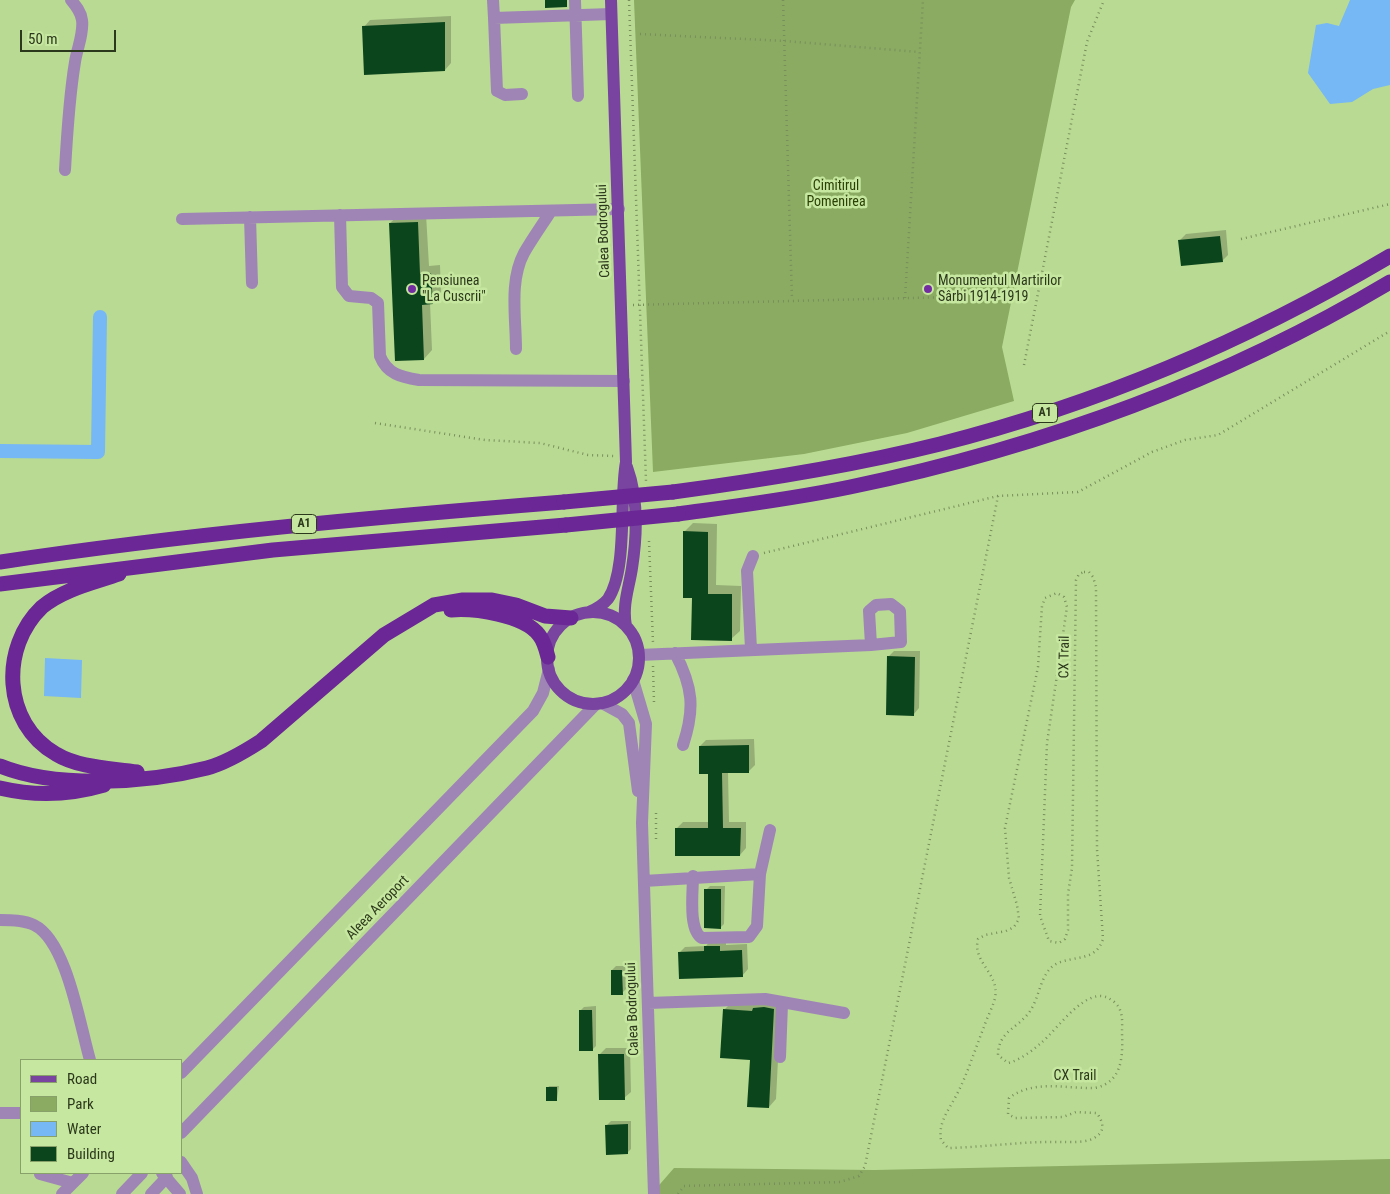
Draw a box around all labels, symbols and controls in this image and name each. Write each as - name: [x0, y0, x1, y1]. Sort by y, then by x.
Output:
- scale bar: [22, 20, 119, 52]
- text: 50 m: [28, 30, 58, 48]
- park label: Cimitirul Pomenirea: [806, 178, 866, 210]
- street label: Calea Bodrogului: [594, 184, 614, 278]
- place label: Pensiunea "La Cuscrii": [422, 273, 486, 306]
- place label: Monumentul Martirilor Sârbi 1914-1919: [938, 273, 1062, 306]
- marker: Pensiunea "La Cuscrii": [406, 283, 418, 295]
- marker: Monumentul Martirilor Sârbi 1914-1919: [922, 283, 934, 295]
- road number: A1: [1032, 403, 1058, 422]
- road number: A1: [292, 514, 316, 534]
- street label: CX Trail: [1056, 635, 1074, 679]
- street label: Aleea Aeroport: [343, 872, 413, 944]
- street label: Calea Bodrogului: [623, 962, 643, 1056]
- legend: [20, 1059, 182, 1174]
- street label: CX Trail: [1054, 1068, 1096, 1084]
- text: Road: [67, 1070, 97, 1088]
- text: Park: [67, 1095, 94, 1113]
- text: Water: [67, 1120, 101, 1138]
- text: Building: [67, 1145, 115, 1163]

